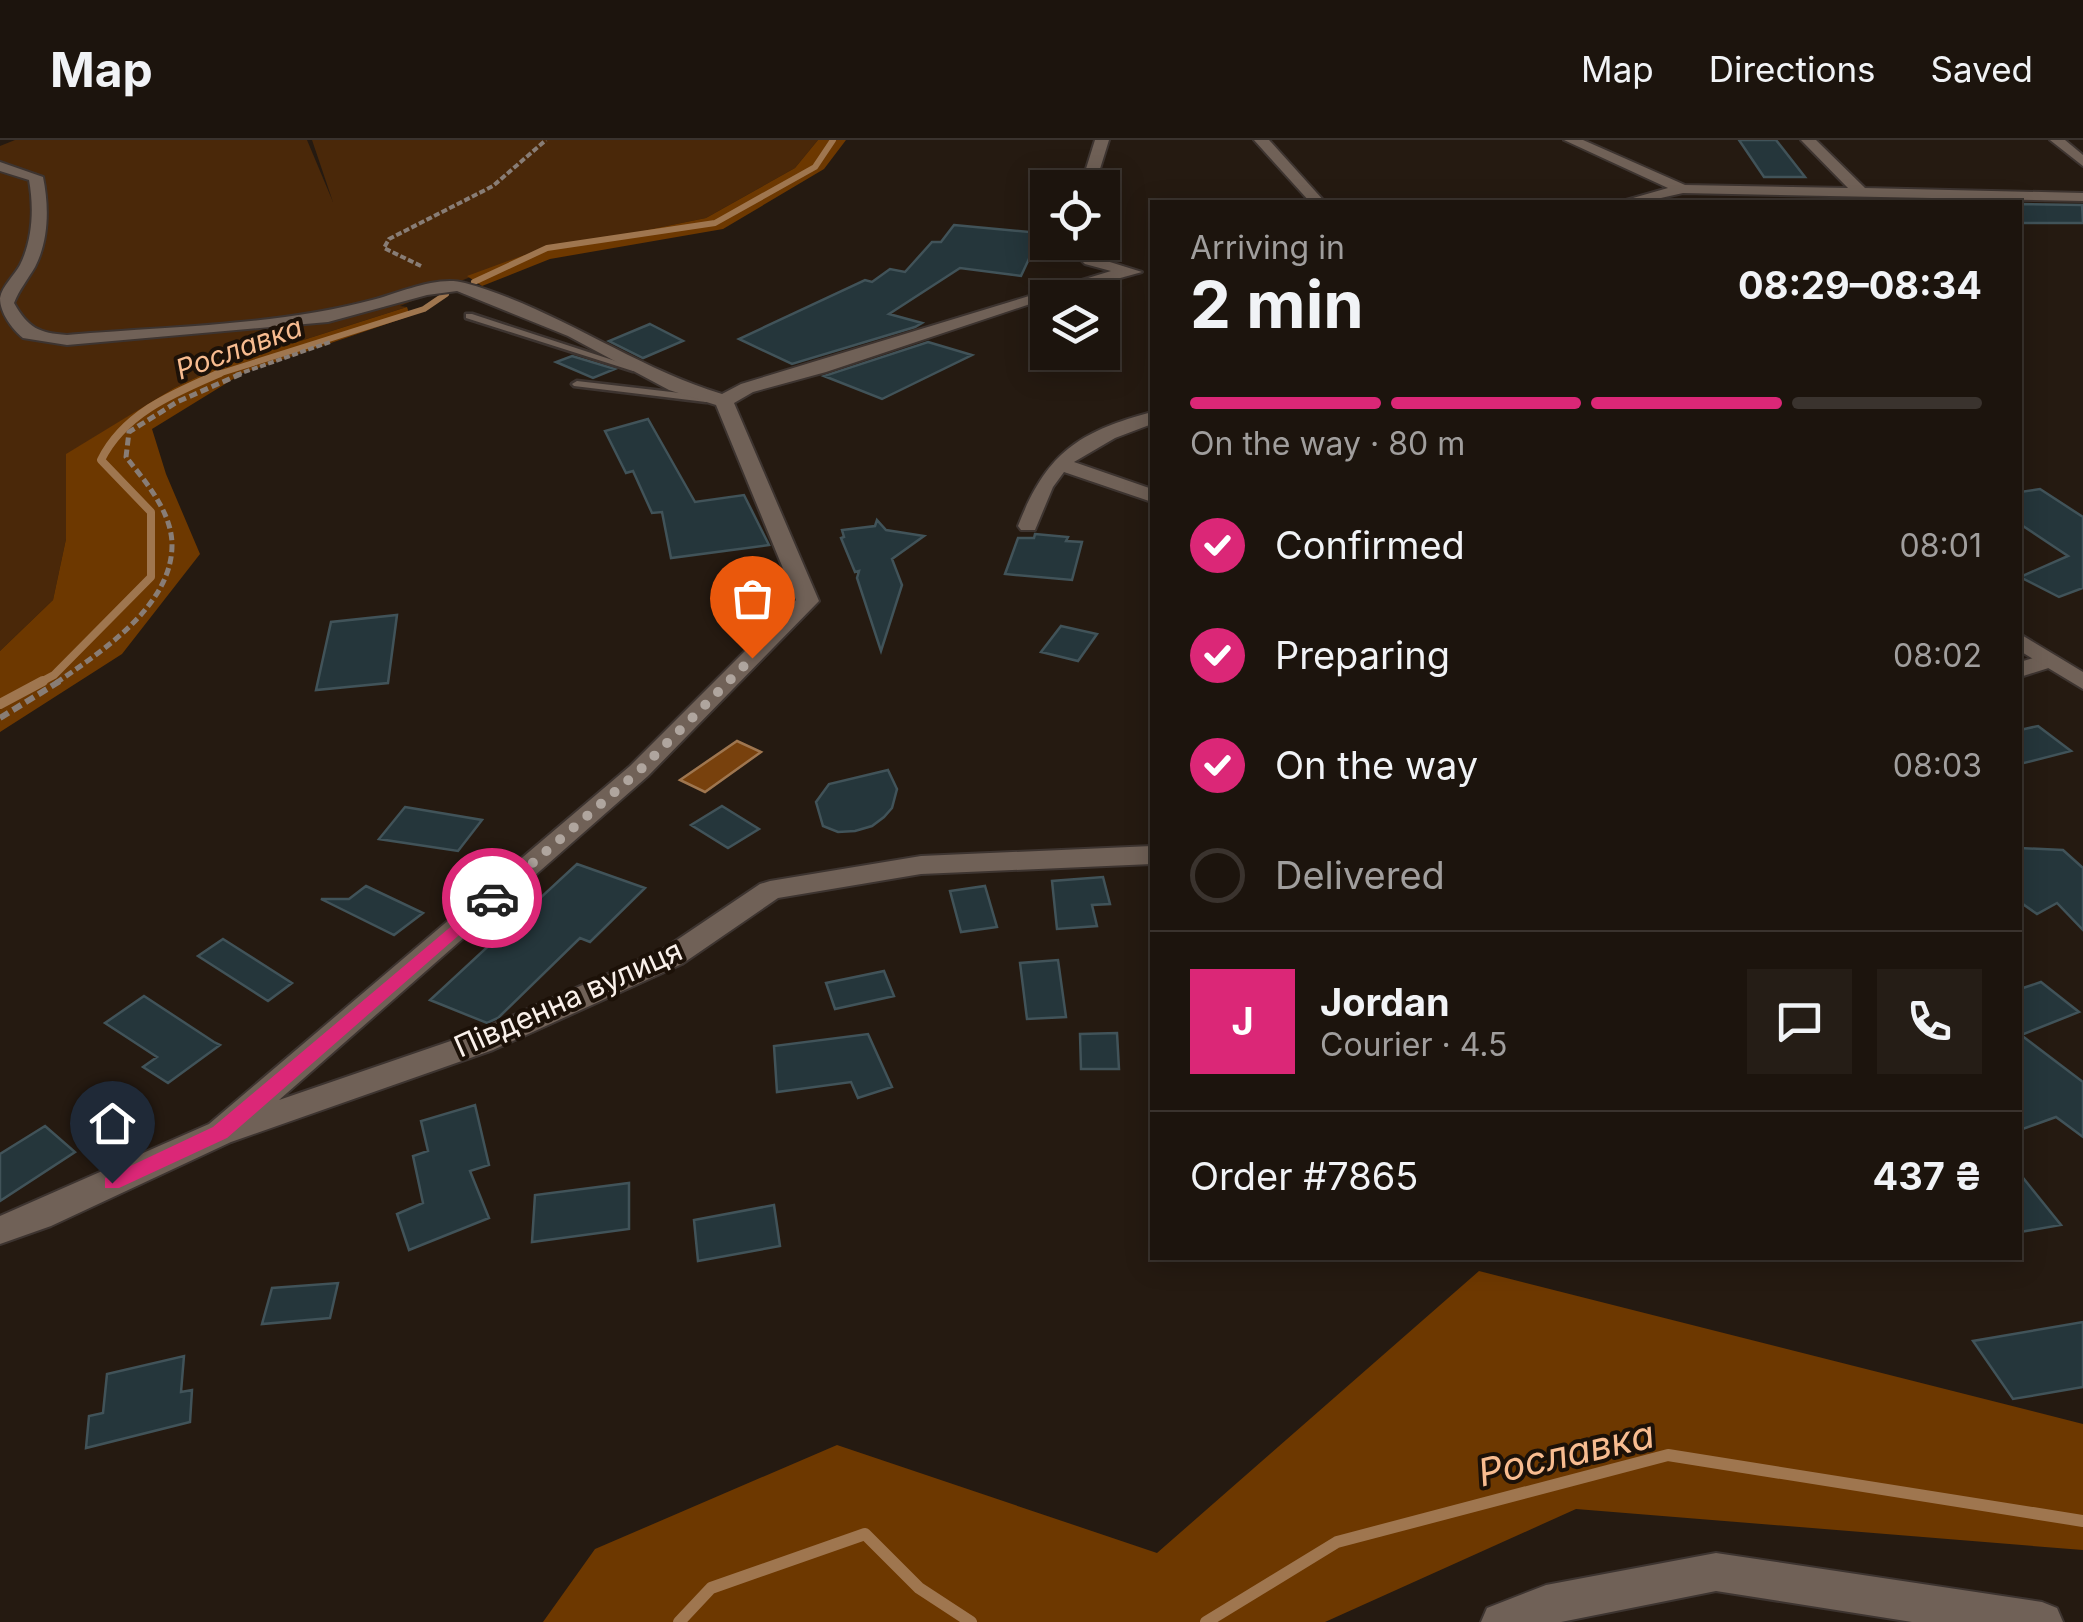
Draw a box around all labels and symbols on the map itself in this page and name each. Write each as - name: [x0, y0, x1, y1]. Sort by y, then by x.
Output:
- water label: Рославка: [171, 309, 307, 387]
- pin: [710, 556, 795, 659]
- courier: [442, 848, 542, 948]
- street label: Південна вулиця: [448, 932, 688, 1064]
- pin: [70, 1081, 155, 1184]
- water label: Рославка: [1473, 1410, 1659, 1496]

